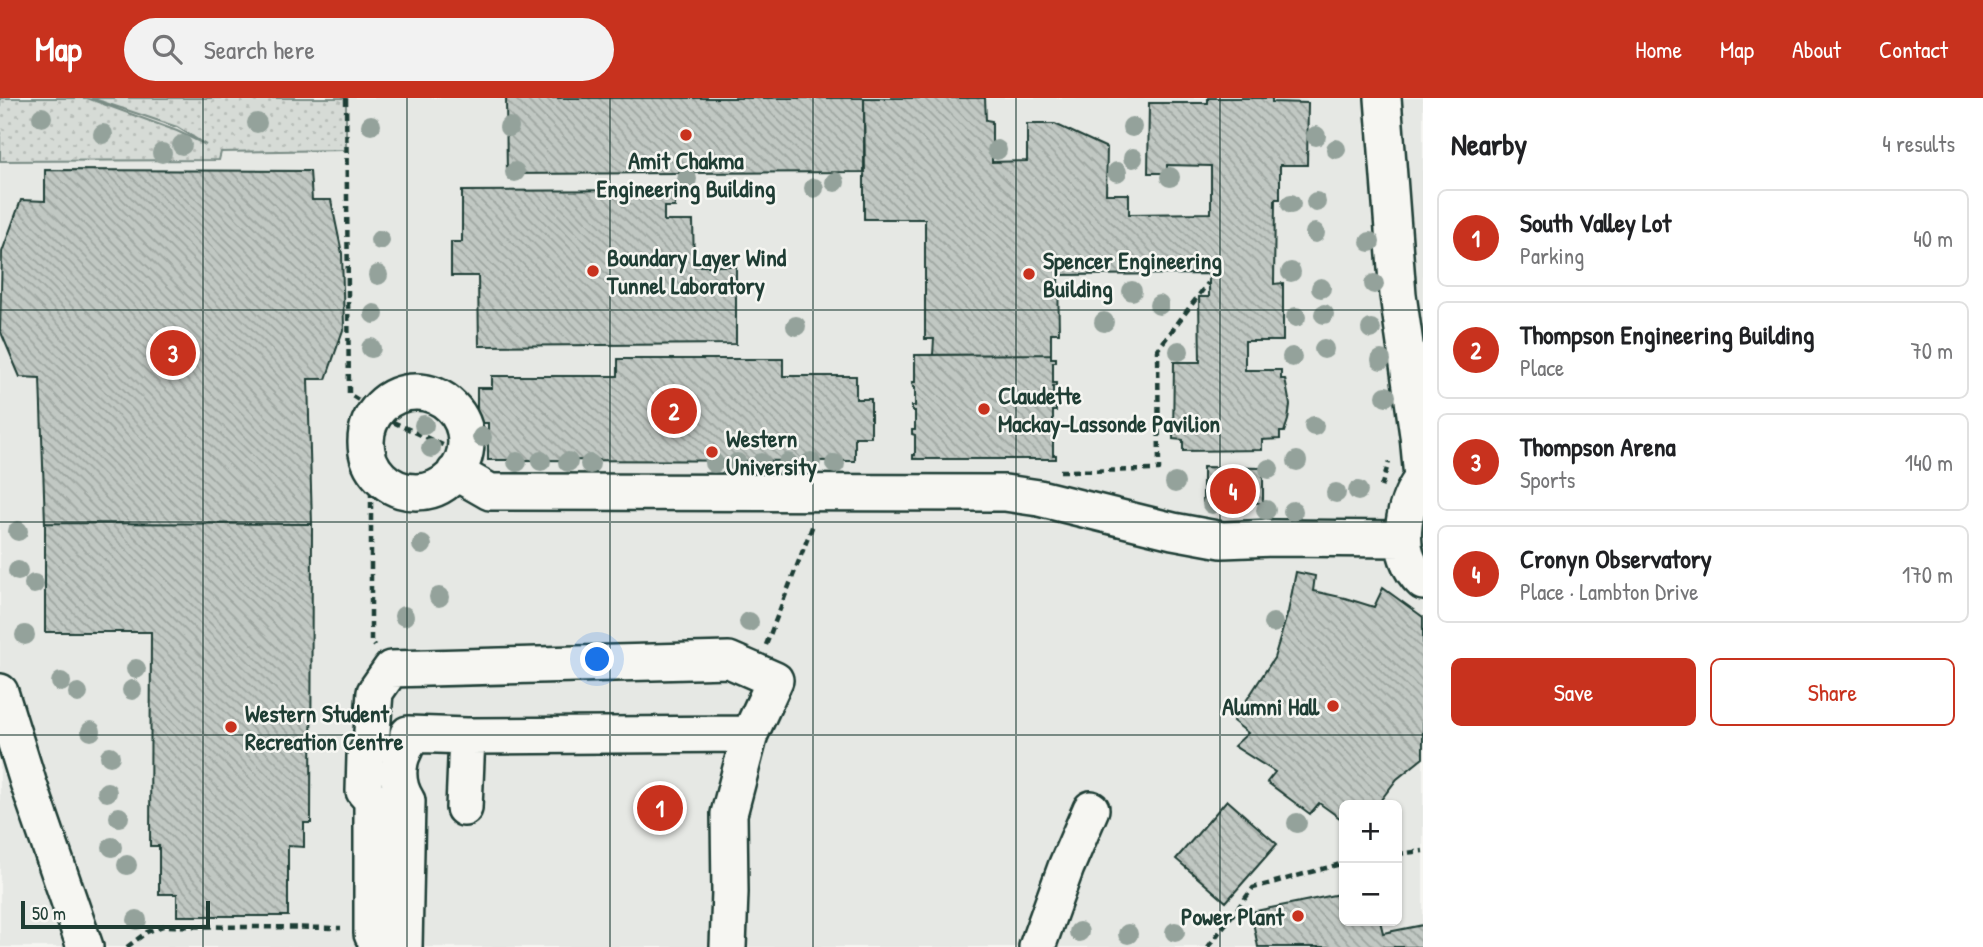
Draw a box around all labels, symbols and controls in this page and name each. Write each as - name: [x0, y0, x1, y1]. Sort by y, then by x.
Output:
- search box: [124, 18, 614, 81]
- text: Map: [35, 27, 82, 71]
- icon: search: [148, 30, 186, 68]
- text: Search here: [204, 32, 315, 67]
- text: Home: [1635, 33, 1682, 65]
- text: Map: [1720, 33, 1754, 65]
- text: About: [1792, 33, 1841, 65]
- text: Contact: [1879, 33, 1948, 65]
- text: Nearby: [1451, 124, 1527, 164]
- marker: Amit Chakma Engineering Building: [678, 127, 694, 143]
- text: 4 results: [1882, 128, 1955, 159]
- place label: Amit Chakma Engineering Building: [597, 144, 776, 205]
- text: South Valley Lot: [1520, 205, 1671, 240]
- text: 1: [1472, 223, 1480, 254]
- text: 40 m: [1913, 223, 1953, 254]
- text: Parking: [1520, 240, 1584, 271]
- place label: Boundary Layer Wind Tunnel Laboratory: [606, 241, 787, 302]
- place label: Spencer Engineering Building: [1043, 244, 1222, 305]
- marker: Boundary Layer Wind Tunnel Laboratory: [585, 263, 601, 279]
- marker: Spencer Engineering Building: [1021, 266, 1037, 282]
- text: Thompson Engineering Building: [1520, 317, 1814, 352]
- pin: 3: [150, 327, 196, 379]
- text: 2: [1471, 335, 1481, 366]
- text: 70 m: [1910, 335, 1953, 366]
- text: Place: [1520, 352, 1564, 383]
- place label: Claudette Mackay-Lassonde Pavilion: [998, 379, 1220, 440]
- pin: 2: [651, 385, 697, 437]
- marker: Claudette Mackay-Lassonde Pavilion: [976, 401, 992, 417]
- place label: Western University: [726, 422, 817, 483]
- text: Thompson Arena: [1520, 429, 1676, 464]
- marker: Western University: [704, 444, 720, 460]
- text: 3: [1471, 447, 1481, 478]
- text: 140 m: [1905, 447, 1953, 478]
- text: Sports: [1520, 464, 1575, 495]
- pin: 4: [1210, 465, 1256, 517]
- text: Cronyn Observatory: [1520, 541, 1712, 576]
- text: 4: [1472, 559, 1480, 590]
- text: 170 m: [1902, 559, 1953, 590]
- text: Place · Lambton Drive: [1520, 576, 1698, 607]
- your location: [580, 642, 614, 676]
- button: Save: [1451, 658, 1696, 726]
- button: Share: [1710, 658, 1955, 726]
- place label: Alumni Hall: [1222, 690, 1320, 722]
- place label: Western Student Recreation Centre: [245, 697, 404, 757]
- marker: Alumni Hall: [1325, 698, 1341, 714]
- marker: Western Student Recreation Centre: [223, 719, 239, 735]
- pin: 1: [637, 782, 683, 834]
- map controls: [1339, 800, 1402, 926]
- button: +: [1339, 800, 1402, 863]
- button: −: [1339, 863, 1402, 926]
- scale bar: [21, 898, 210, 930]
- text: 50 m: [32, 900, 66, 926]
- place label: Power Plant: [1181, 900, 1285, 932]
- marker: Power Plant: [1290, 908, 1306, 924]

